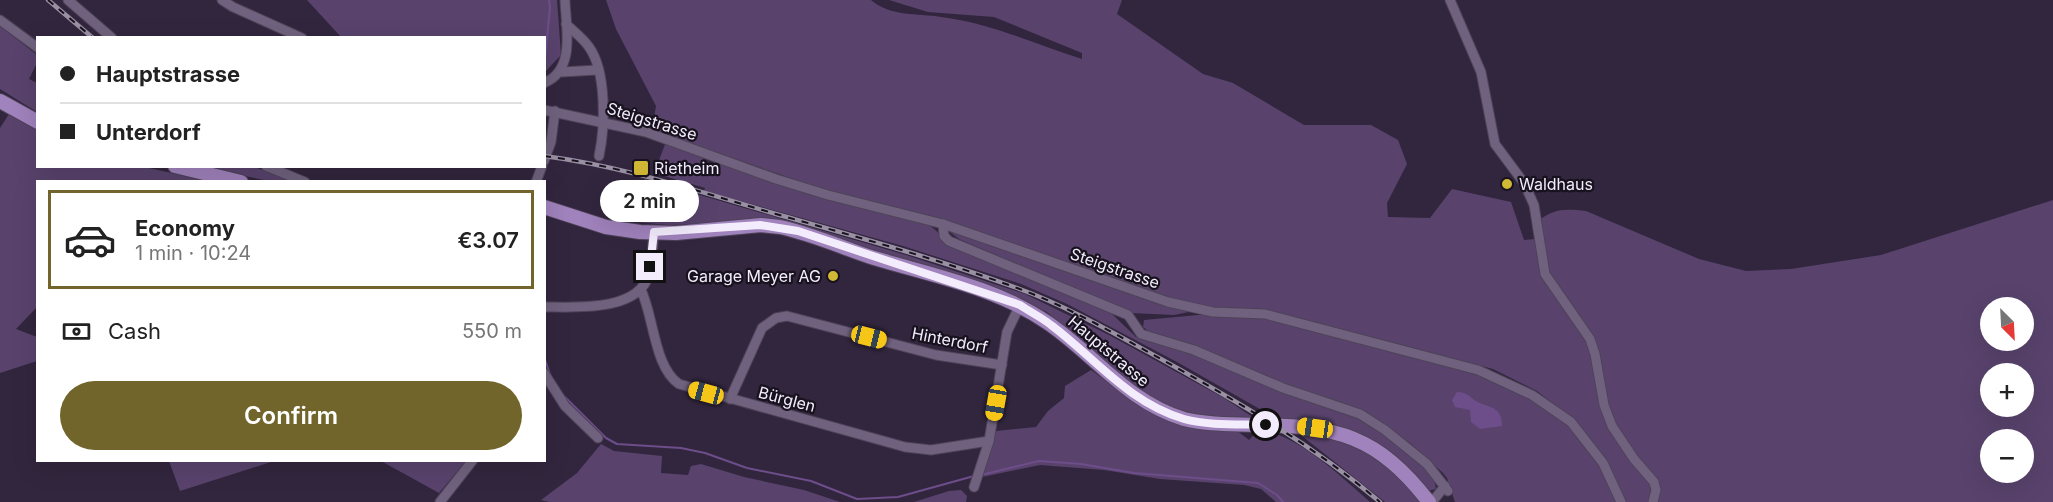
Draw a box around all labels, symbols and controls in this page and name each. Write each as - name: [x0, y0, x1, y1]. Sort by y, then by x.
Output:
- text: Hauptstrasse: [96, 61, 240, 87]
- street label: Steigstrasse: [604, 98, 700, 144]
- text: Unterdorf: [96, 119, 201, 145]
- place label: Rietheim: [654, 158, 719, 178]
- marker: Rietheim: [632, 159, 650, 177]
- place label: Waldhaus: [1519, 174, 1593, 194]
- marker: Waldhaus: [1500, 177, 1514, 191]
- callout: 2 min: [600, 180, 700, 222]
- text: 2 min: [623, 189, 676, 213]
- icon: car: [63, 213, 117, 267]
- text: Economy: [135, 215, 235, 241]
- text: €3.07: [457, 227, 519, 253]
- text: 1 min · 10:24: [135, 241, 251, 265]
- street label: Steigstrasse: [1068, 243, 1162, 293]
- route end: [636, 253, 663, 280]
- place label: Garage Meyer AG: [687, 266, 821, 286]
- marker: Garage Meyer AG: [826, 269, 840, 283]
- north arrow: [1980, 297, 2034, 351]
- map controls: [1980, 297, 2034, 483]
- street label: Hauptstrasse: [1064, 311, 1154, 391]
- icon: cash: [60, 315, 93, 348]
- text: Cash: [108, 318, 161, 344]
- text: 550 m: [462, 319, 522, 343]
- street label: Hinterdorf: [910, 323, 990, 357]
- car: [849, 324, 889, 350]
- button: +: [1980, 363, 2034, 417]
- car: [686, 380, 726, 406]
- button: Confirm: [60, 381, 522, 450]
- street label: Bürglen: [756, 382, 818, 416]
- car: [984, 384, 1008, 422]
- route start: [1252, 411, 1279, 438]
- car: [1296, 417, 1334, 439]
- button: −: [1980, 429, 2034, 483]

